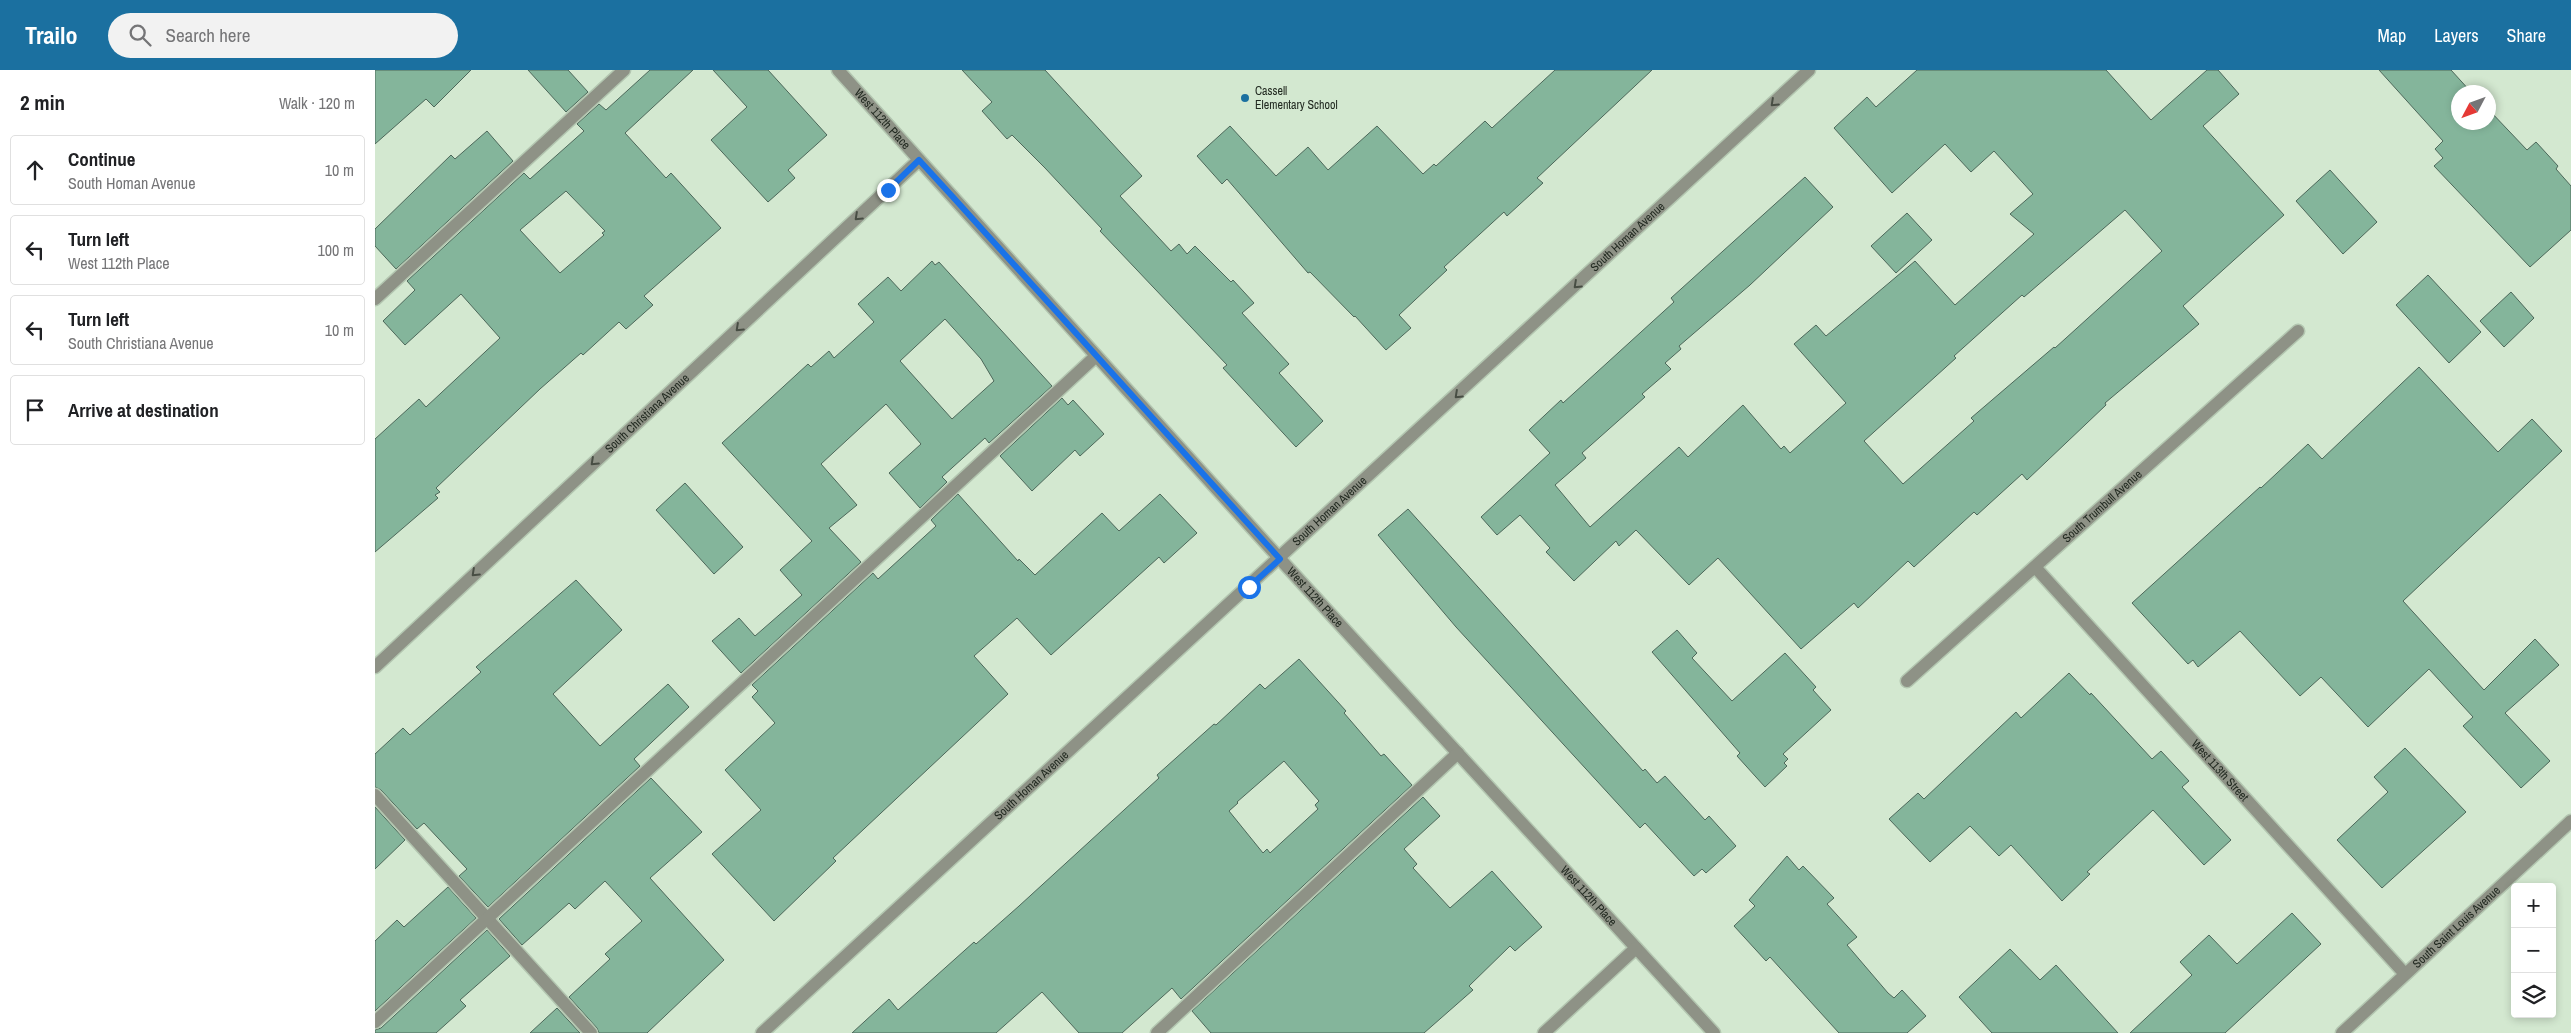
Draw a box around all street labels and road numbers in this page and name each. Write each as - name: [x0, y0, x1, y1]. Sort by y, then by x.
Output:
- street label: West 112th Place: [851, 85, 914, 153]
- street label: South Homan Avenue: [1587, 199, 1668, 275]
- street label: South Christiana Avenue: [602, 370, 693, 457]
- street label: South Trumbull Avenue: [2059, 466, 2145, 546]
- street label: South Homan Avenue: [1289, 473, 1370, 549]
- street label: West 112th Place: [1283, 564, 1347, 631]
- street label: West 113th Street: [2188, 736, 2252, 805]
- street label: South Homan Avenue: [991, 747, 1072, 824]
- street label: West 112th Place: [1557, 862, 1620, 930]
- street label: South Saint Louis Avenue: [2409, 882, 2504, 972]

